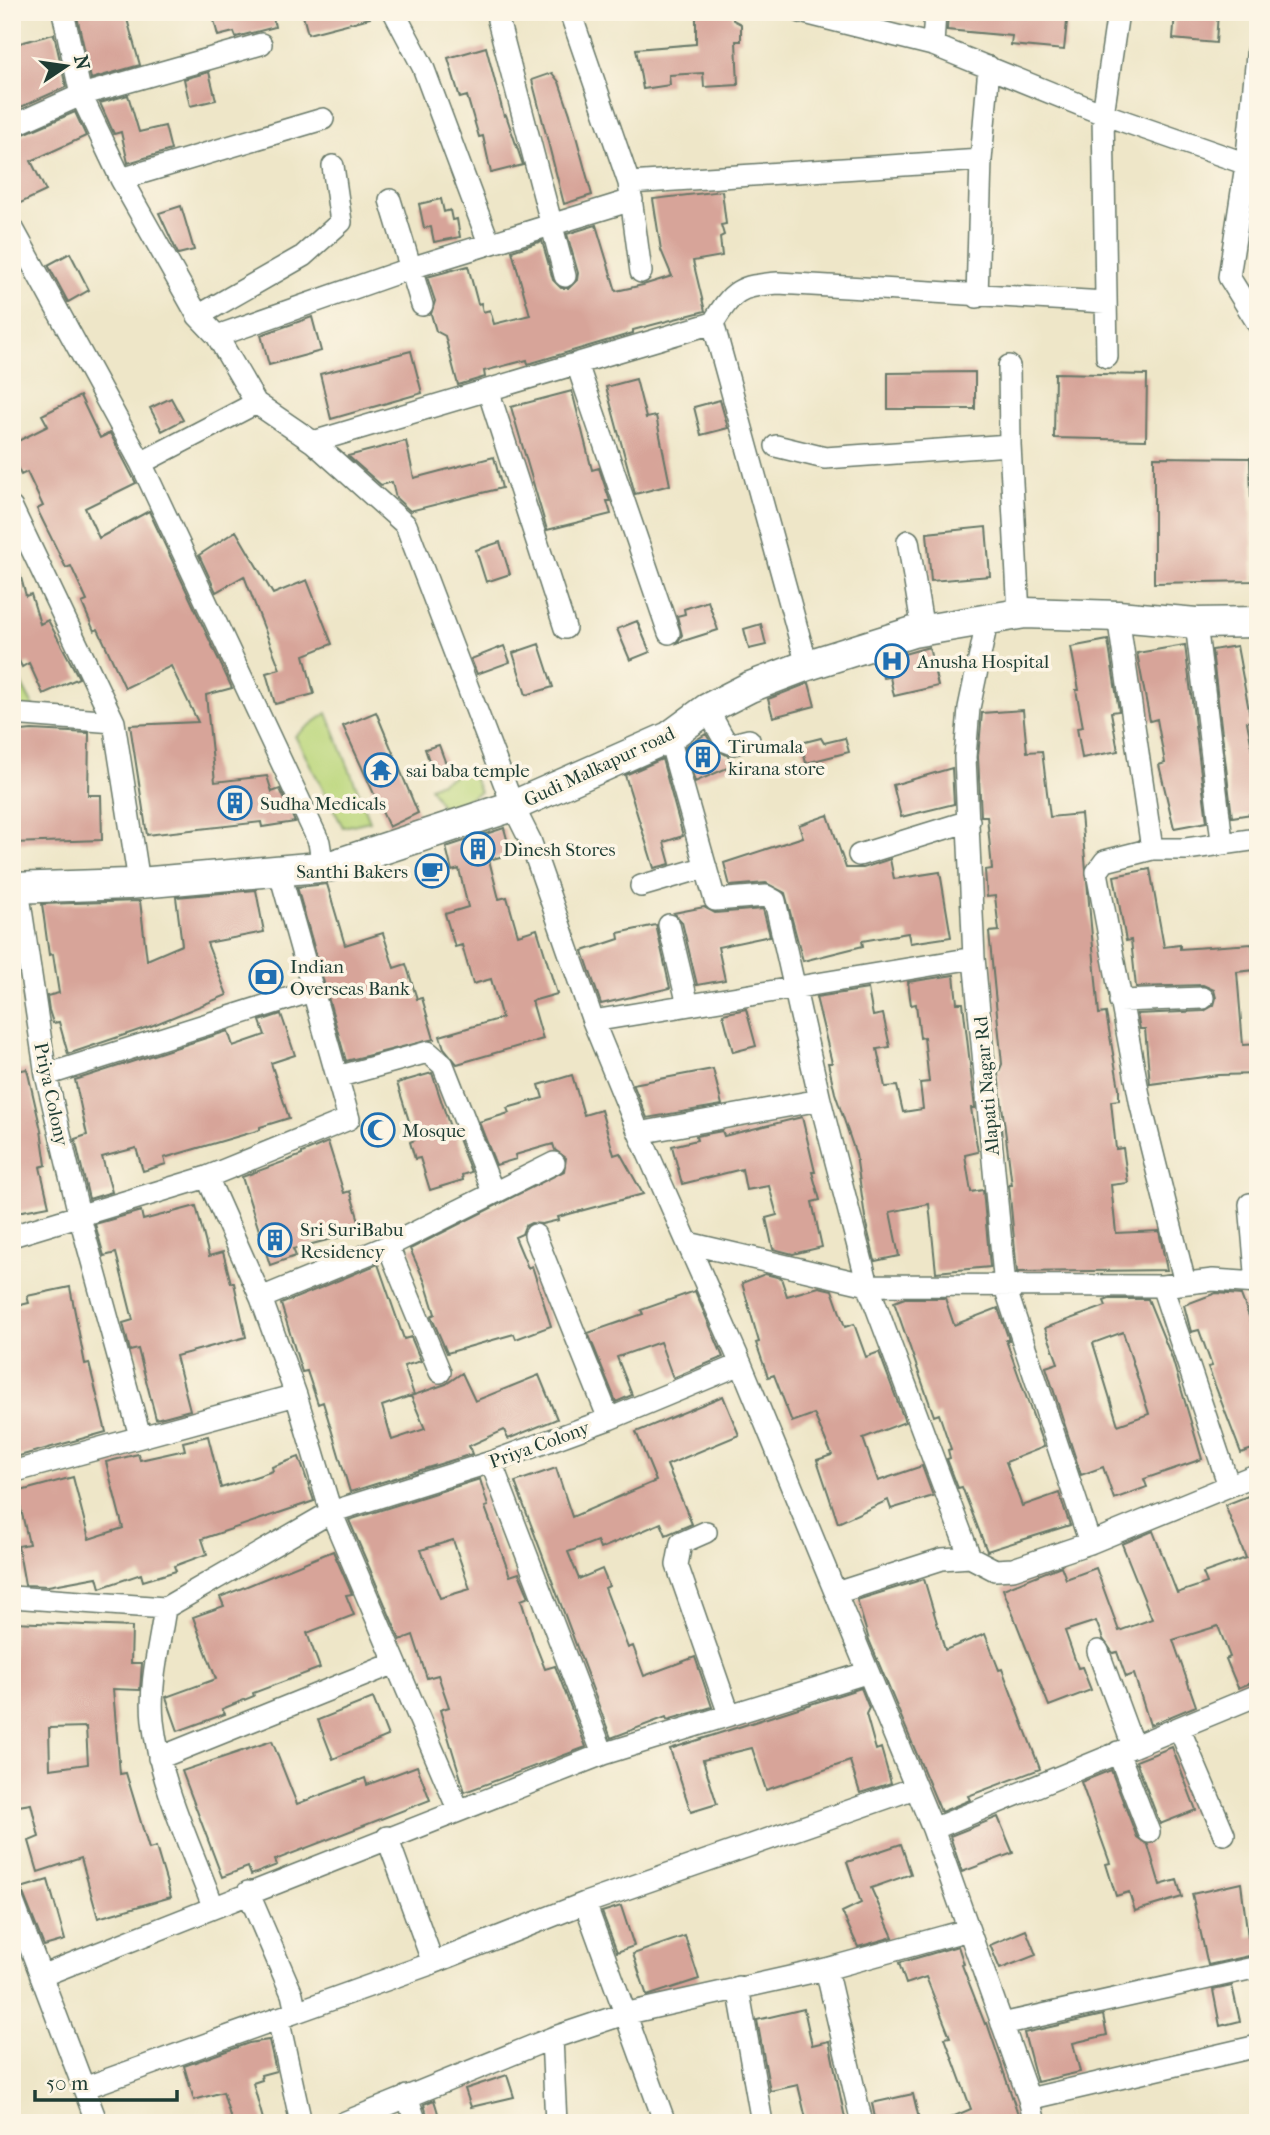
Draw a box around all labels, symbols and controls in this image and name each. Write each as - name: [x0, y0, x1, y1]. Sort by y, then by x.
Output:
- north arrow: [32, 32, 102, 102]
- text: N: [69, 53, 94, 72]
- hospital icon: Anusha Hospital: [873, 642, 911, 680]
- place label: Anusha Hospital: [916, 651, 1049, 673]
- street label: Gudi Malkapur road: [520, 722, 679, 812]
- place label: Tirumala kirana store: [728, 736, 825, 780]
- building icon: Tirumala kirana store: [684, 738, 722, 776]
- temple icon: sai baba temple: [362, 751, 400, 789]
- place label: sai baba temple: [406, 760, 530, 782]
- building icon: Sudha Medicals: [216, 784, 254, 822]
- place label: Sudha Medicals: [260, 793, 386, 815]
- building icon: Dinesh Stores: [459, 830, 497, 868]
- place label: Dinesh Stores: [503, 839, 616, 861]
- cafe icon: Santhi Bakers: [413, 852, 451, 890]
- place label: Santhi Bakers: [296, 861, 408, 883]
- place label: Indian Overseas Bank: [290, 956, 410, 1000]
- bank icon: Indian Overseas Bank: [247, 958, 285, 996]
- street label: Alapati Nagar Rd: [970, 1015, 1004, 1158]
- street label: Priya Colony: [29, 1041, 73, 1149]
- mosque icon: Mosque: [359, 1111, 397, 1149]
- place label: Mosque: [402, 1120, 466, 1142]
- place label: Sri SuriBabu Residency: [300, 1219, 404, 1263]
- building icon: Sri SuriBabu Residency: [256, 1221, 294, 1259]
- street label: Priya Colony: [486, 1416, 593, 1473]
- scale bar: [35, 2058, 177, 2102]
- text: 50 m: [46, 2071, 89, 2095]

